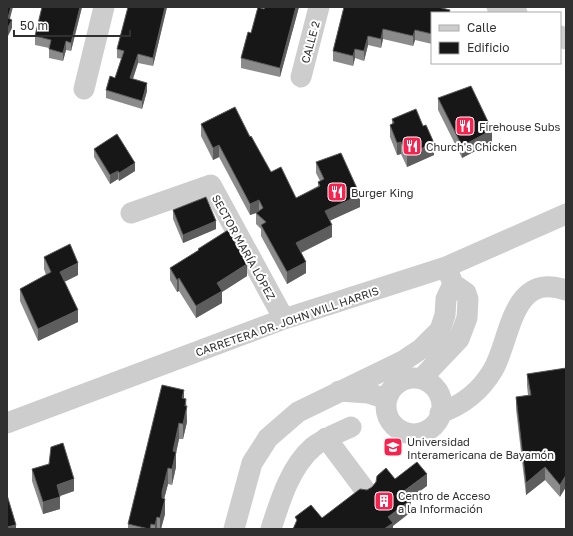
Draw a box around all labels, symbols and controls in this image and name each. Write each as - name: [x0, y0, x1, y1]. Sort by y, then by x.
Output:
- scale bar: [14, 12, 130, 38]
- legend: [431, 12, 561, 64]
- text: 50 m: [20, 18, 48, 33]
- street label: CALLE 2: [298, 20, 322, 64]
- text: Calle: [467, 20, 497, 35]
- text: Edificio: [467, 40, 509, 55]
- restaurant icon: Firehouse Subs: [454, 115, 476, 137]
- place label: Firehouse Subs: [479, 120, 560, 133]
- restaurant icon: Church's Chicken: [401, 135, 423, 157]
- place label: Church's Chicken: [426, 140, 517, 153]
- restaurant icon: Burger King: [326, 181, 348, 203]
- place label: Burger King: [351, 186, 413, 199]
- street label: SECTOR MARÍA LÓPEZ: [210, 192, 279, 302]
- street label: CARRETERA DR. JOHN WILL HARRIS: [194, 283, 380, 359]
- place label: Universidad Interamericana de Bayamón: [407, 435, 554, 461]
- school or university icon: Universidad Interamericana de Bayamón: [382, 436, 404, 458]
- place label: Centro de Acceso a la Información: [398, 489, 491, 515]
- building icon: Centro de Acceso a la Información: [373, 490, 395, 512]

